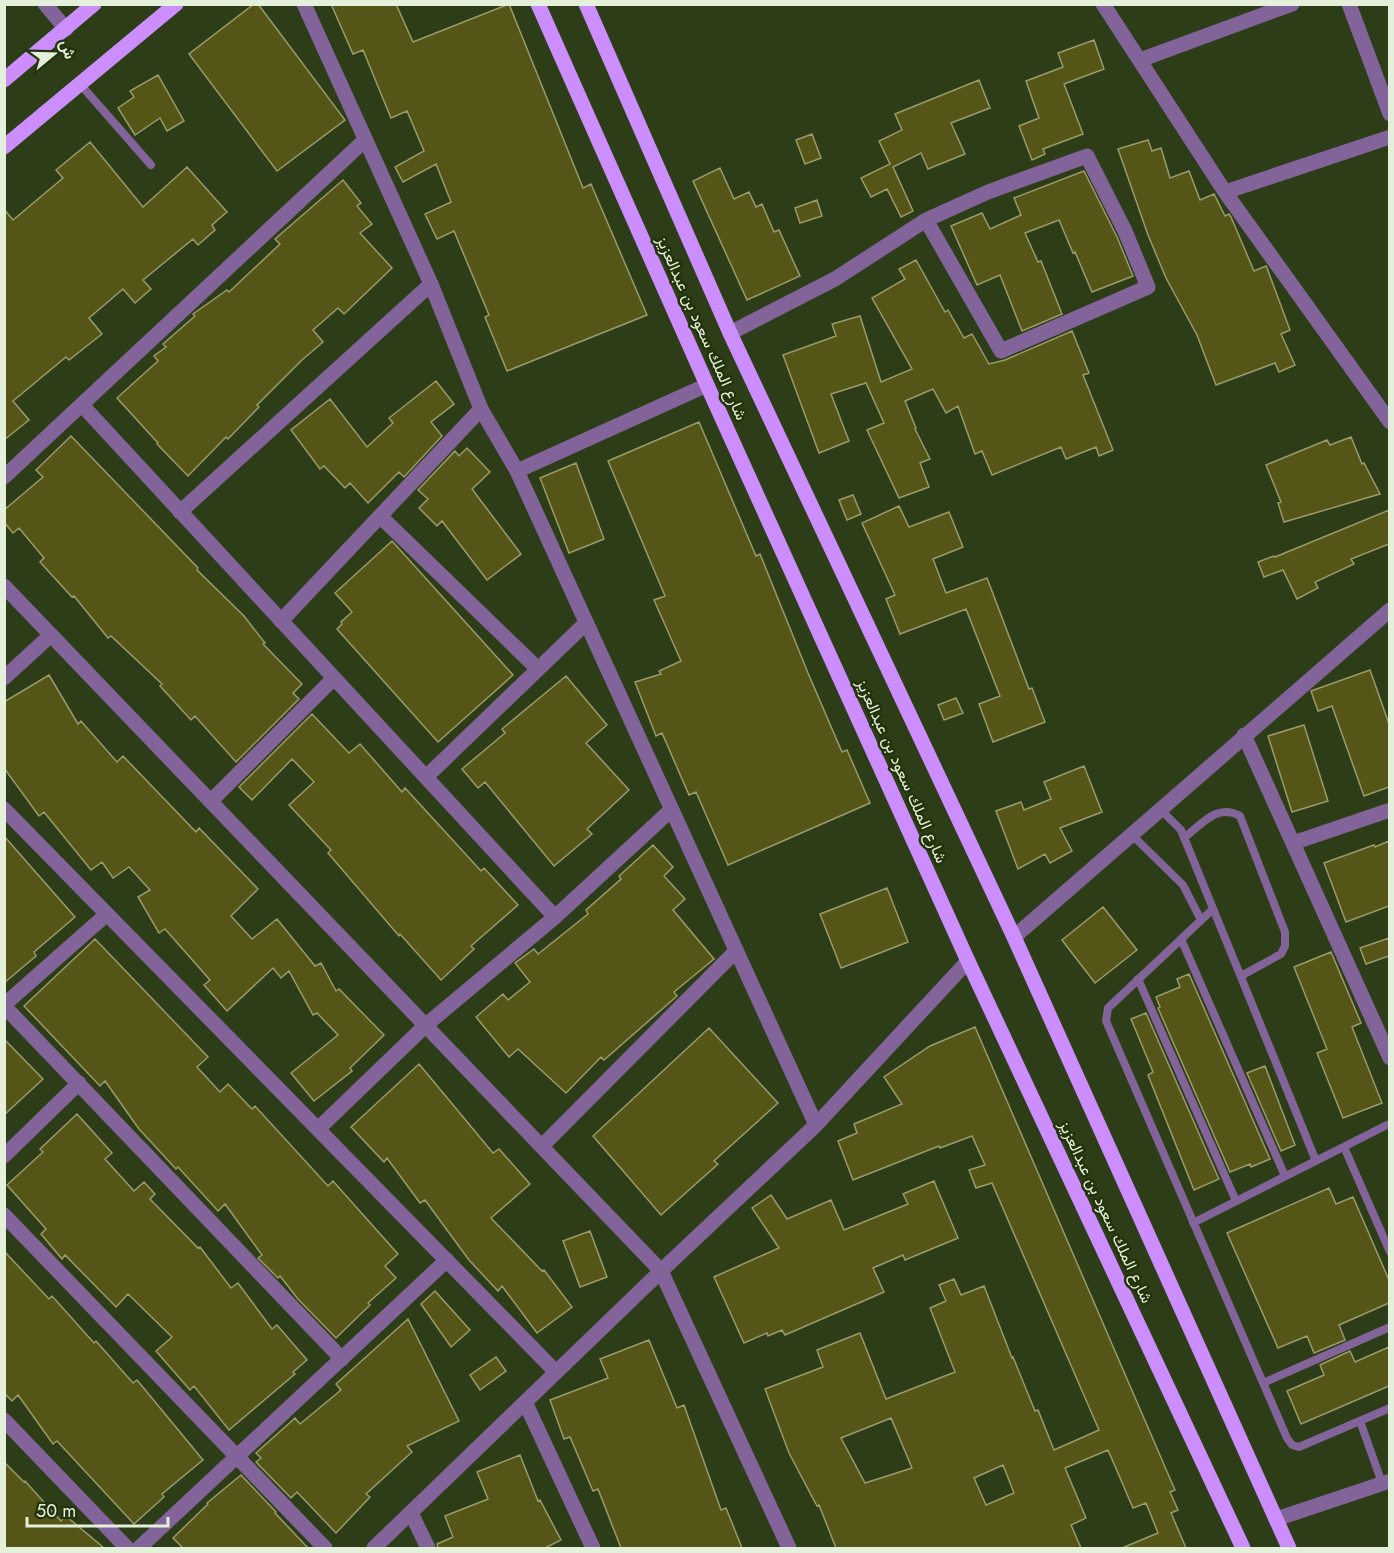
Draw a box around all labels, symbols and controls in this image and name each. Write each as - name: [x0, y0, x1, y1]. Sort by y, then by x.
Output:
- north arrow: [24, 24, 84, 84]
- text: ش: [54, 36, 82, 62]
- street label: شارع الملك سعود بن عبدالعزيز: [651, 231, 753, 424]
- street label: شارع الملك سعود بن عبدالعزيز: [851, 674, 953, 867]
- street label: شارع الملك سعود بن عبدالعزيز: [1053, 1116, 1158, 1307]
- scale bar: [27, 1490, 168, 1528]
- text: 50 m: [36, 1498, 76, 1524]

